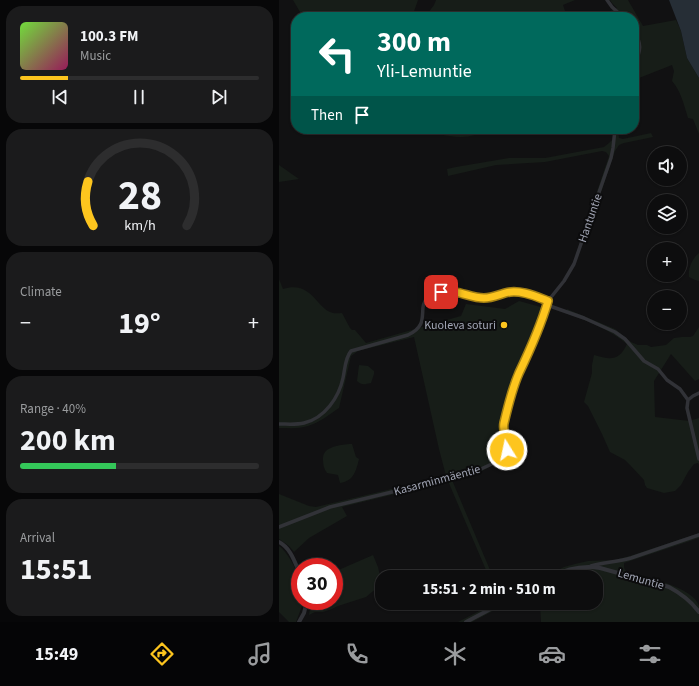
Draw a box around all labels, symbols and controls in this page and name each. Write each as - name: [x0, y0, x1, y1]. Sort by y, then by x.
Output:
- text: 300 m: [377, 22, 451, 62]
- text: 100.3 FM: [80, 26, 138, 47]
- icon: left: [311, 28, 363, 80]
- text: Music: [80, 47, 111, 65]
- text: Yli-Lemuntie: [377, 59, 472, 84]
- icon: previous: [49, 86, 71, 108]
- icon: pause: [128, 86, 150, 108]
- icon: next: [208, 86, 230, 108]
- icon: arrive: [351, 104, 373, 126]
- text: Then: [311, 105, 343, 126]
- map controls: [647, 146, 687, 330]
- button: sound: [647, 146, 687, 186]
- text: 28: [118, 166, 161, 226]
- street label: Hantuntie: [574, 191, 607, 245]
- button: layers: [647, 194, 687, 234]
- text: km/h: [124, 214, 155, 235]
- button: +: [647, 242, 687, 282]
- pin: [424, 275, 458, 309]
- icon: arrive: [430, 281, 452, 303]
- text: Climate: [20, 283, 62, 301]
- button: −: [647, 290, 687, 330]
- text: 19°: [118, 302, 161, 345]
- text: −: [20, 307, 31, 339]
- text: +: [248, 307, 259, 339]
- place label: Kuoleva soturi: [424, 317, 496, 334]
- marker: Kuoleva soturi: [499, 320, 509, 330]
- text: Range · 40%: [20, 400, 86, 418]
- text: 200 km: [20, 419, 116, 462]
- position arrow: [486, 429, 528, 471]
- street label: Kasarminmäentie: [392, 461, 482, 500]
- text: Arrival: [20, 529, 55, 547]
- text: 15:51: [20, 548, 92, 591]
- speed limit sign: 30: [291, 558, 343, 610]
- street label: Lemuntie: [616, 565, 666, 594]
- text: 15:51 · 2 min · 510 m: [422, 579, 556, 600]
- icon: directions: [148, 640, 176, 668]
- icon: music: [246, 640, 274, 668]
- icon: phone: [343, 640, 371, 668]
- icon: climate: [441, 640, 469, 668]
- icon: car: [538, 640, 566, 668]
- icon: filters: [636, 640, 664, 668]
- text: 15:49: [35, 642, 78, 667]

